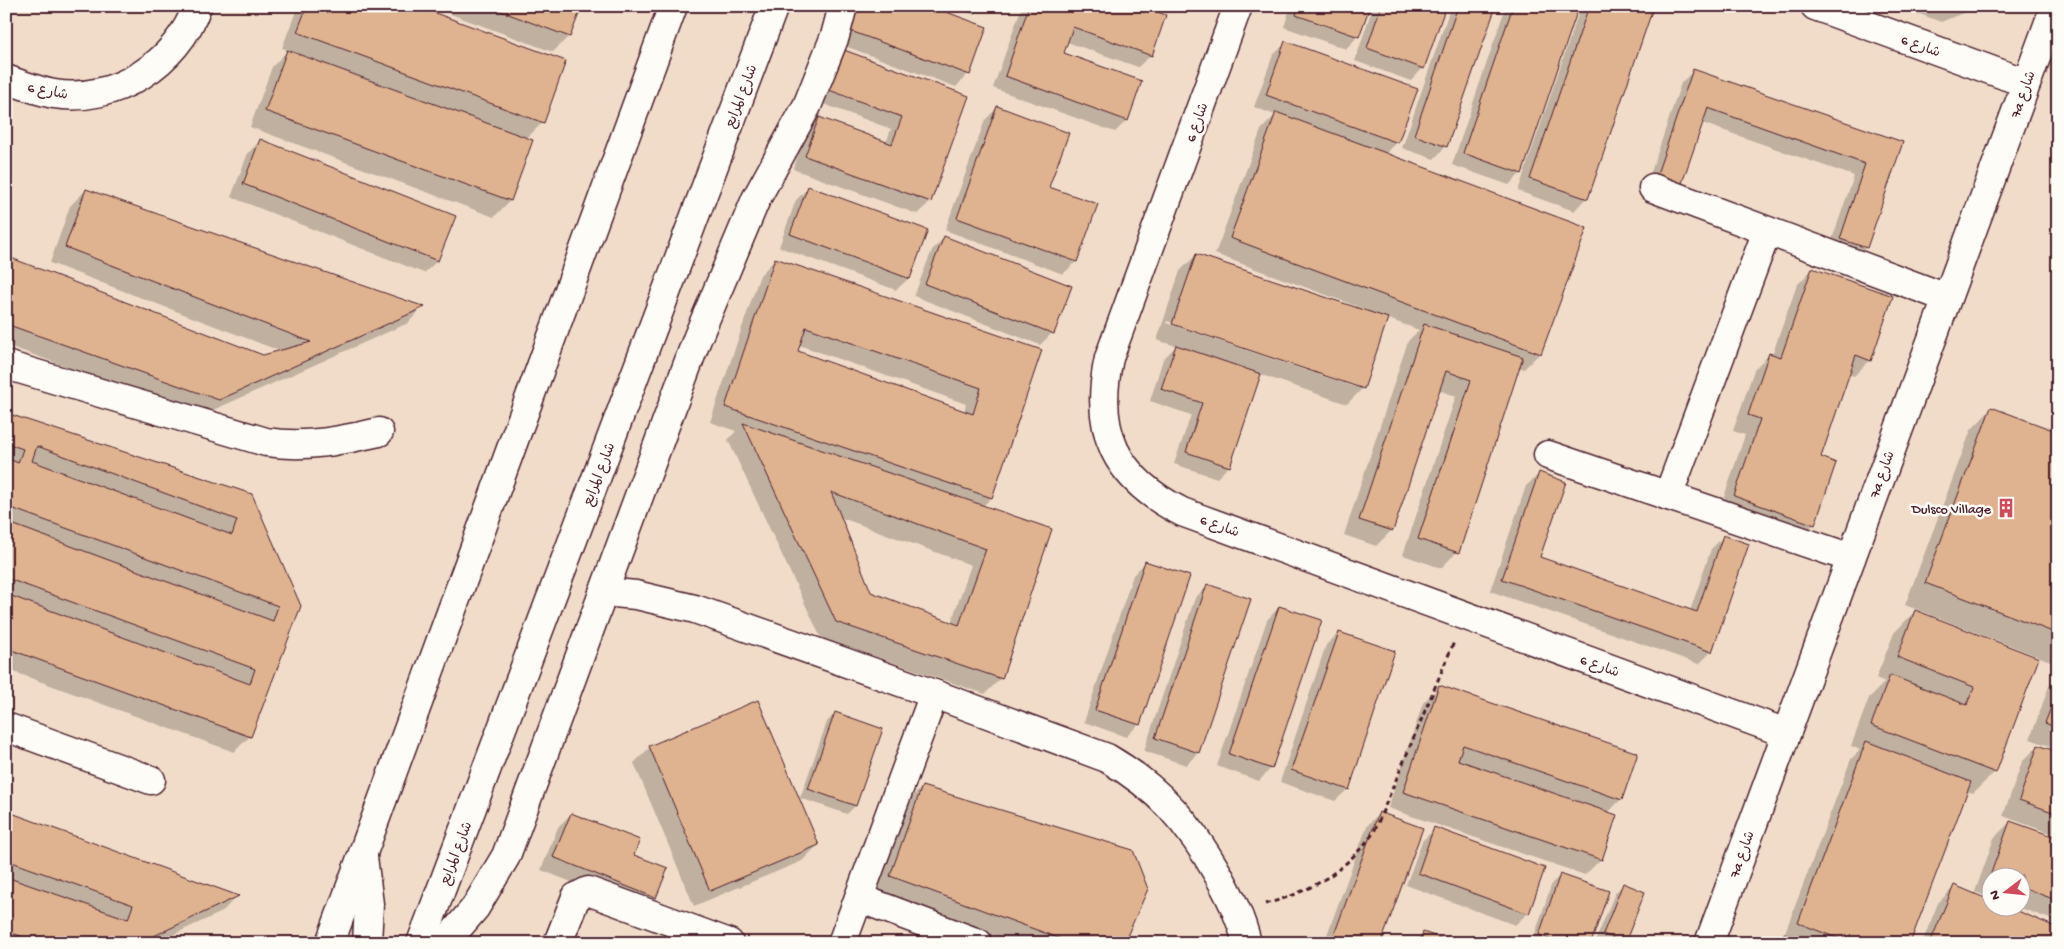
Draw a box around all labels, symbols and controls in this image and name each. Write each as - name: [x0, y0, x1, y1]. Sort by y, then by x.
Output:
- street label: شارع 6: [1898, 32, 1942, 62]
- street label: شارع المرابع: [722, 63, 762, 131]
- street label: 7a شارع: [2008, 69, 2041, 122]
- street label: شارع 6: [26, 80, 69, 105]
- street label: شارع 6: [1183, 101, 1213, 145]
- street label: شارع المرابع: [580, 441, 620, 509]
- street label: 7a شارع: [1867, 449, 1900, 502]
- building icon: Dulsco Village: [1995, 497, 2017, 519]
- place label: Dulsco Village: [1911, 502, 1992, 519]
- street label: شارع 6: [1197, 512, 1241, 542]
- street label: شارع 6: [1577, 652, 1621, 682]
- street label: شارع المرابع: [437, 820, 477, 888]
- street label: 7a شارع: [1727, 829, 1760, 882]
- north arrow: [1982, 866, 2032, 916]
- text: N: [1986, 888, 2005, 902]

